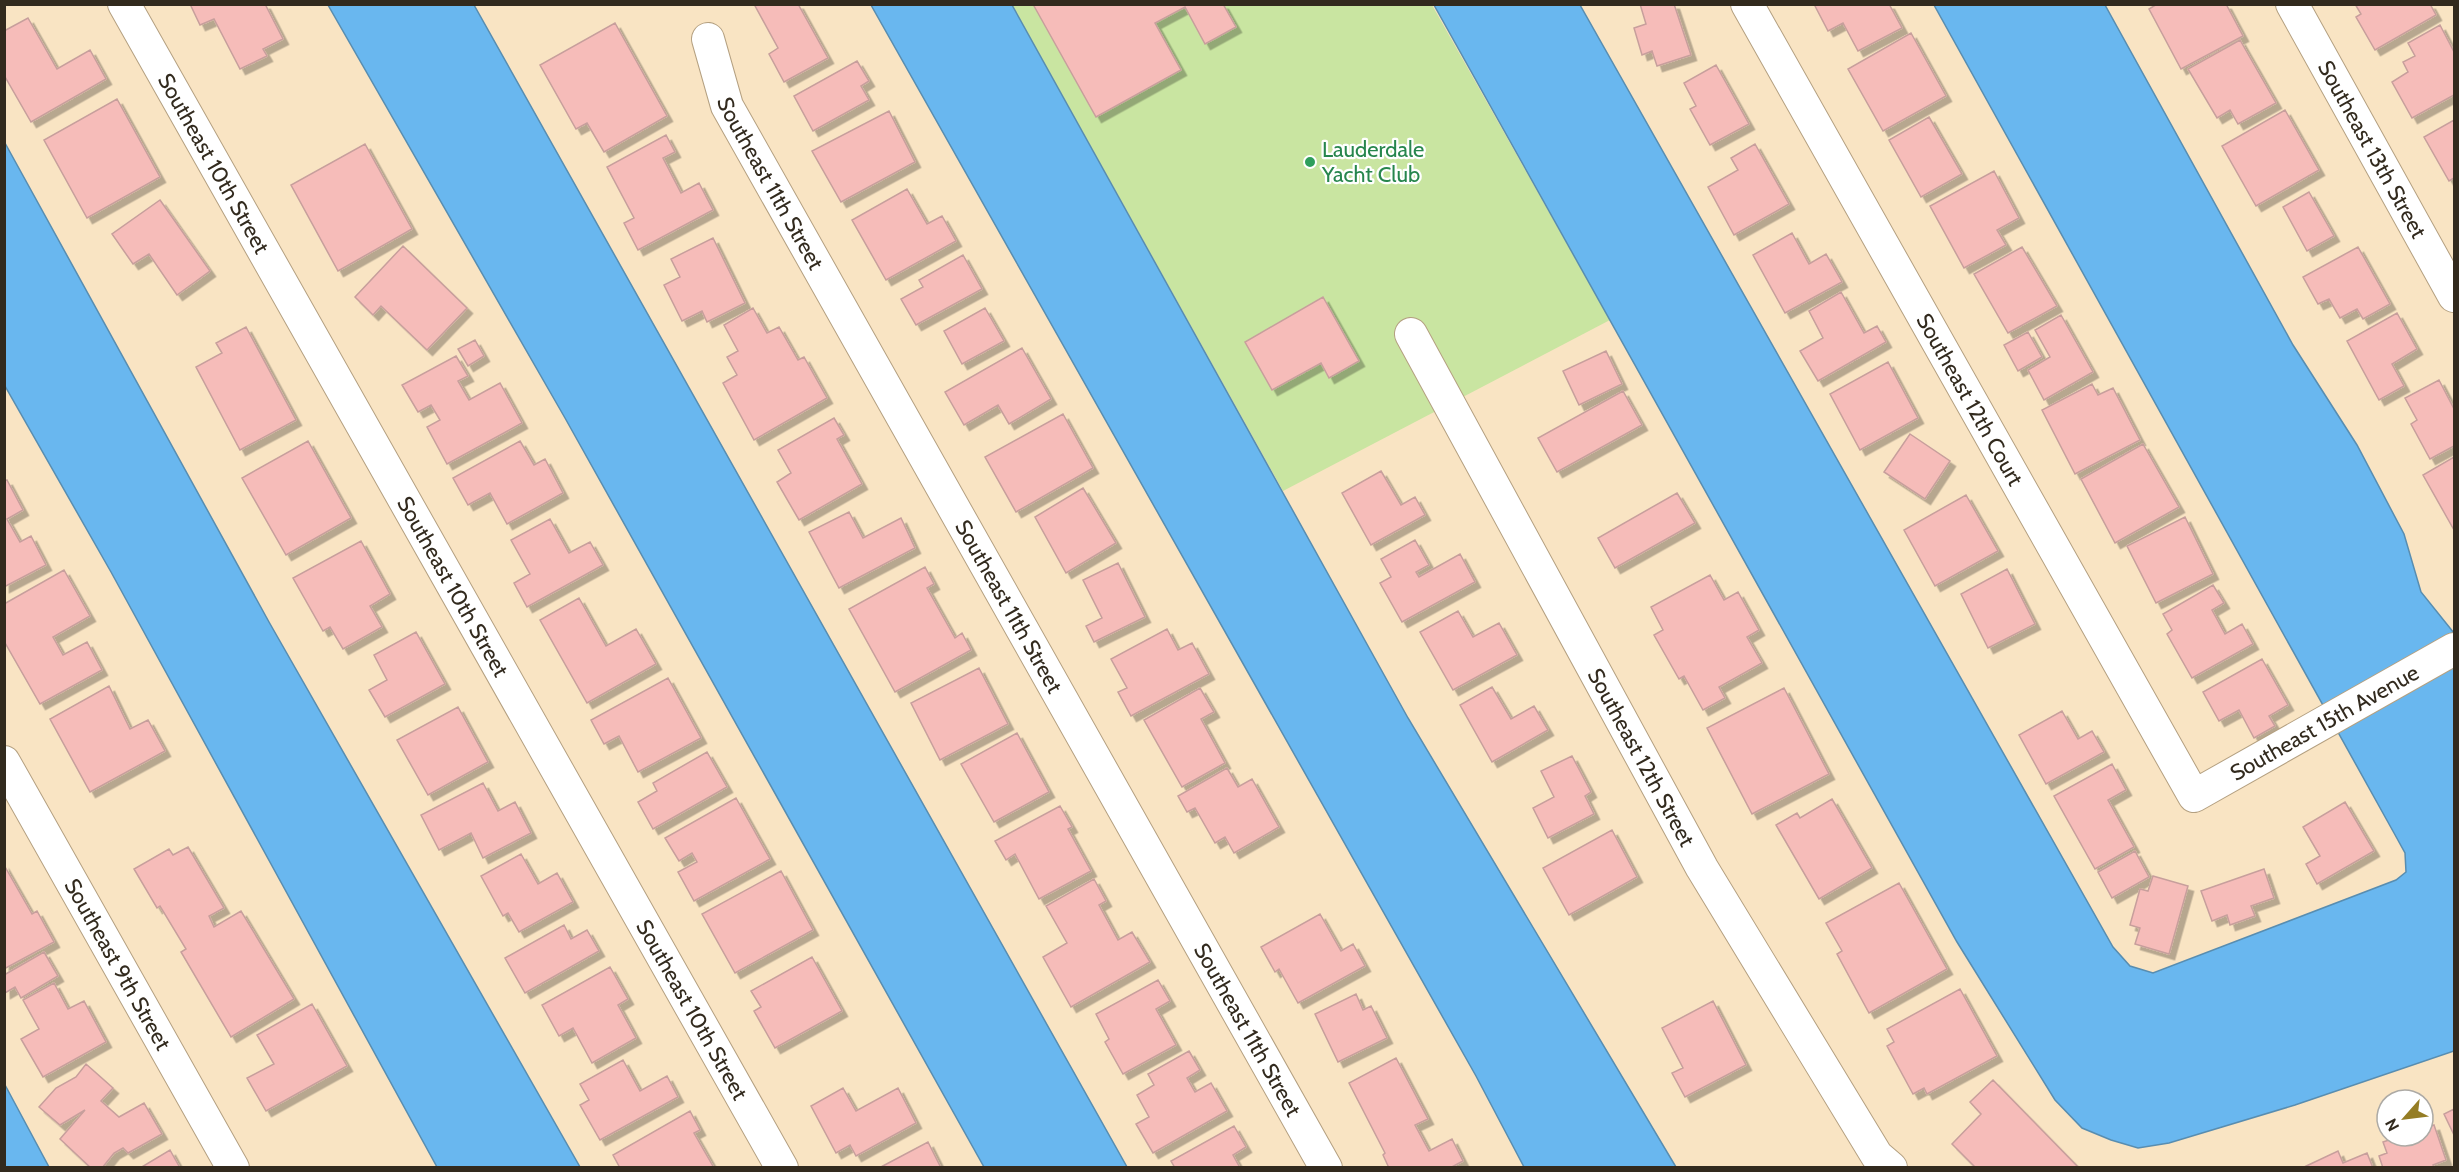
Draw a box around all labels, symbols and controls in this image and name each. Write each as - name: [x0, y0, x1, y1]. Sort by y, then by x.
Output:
- street label: Southeast 13th Street: [2312, 56, 2432, 244]
- street label: Southeast 10th Street: [152, 69, 276, 259]
- street label: Southeast 11th Street: [711, 94, 830, 275]
- place label: Lauderdale Yacht Club: [1321, 136, 1424, 188]
- marker: Lauderdale Yacht Club: [1303, 155, 1317, 169]
- street label: Southeast 12th Court: [1910, 309, 2029, 491]
- street label: Southeast 10th Street: [391, 492, 515, 682]
- street label: Southeast 11th Street: [949, 515, 1069, 698]
- street label: Southeast 15th Avenue: [2225, 659, 2424, 787]
- street label: Southeast 12th Street: [1582, 664, 1701, 852]
- street label: Southeast 9th Street: [58, 874, 177, 1055]
- street label: Southeast 10th Street: [630, 915, 754, 1105]
- street label: Southeast 11th Street: [1188, 939, 1307, 1122]
- north arrow: [2375, 1088, 2435, 1148]
- text: N: [2381, 1115, 2403, 1134]

